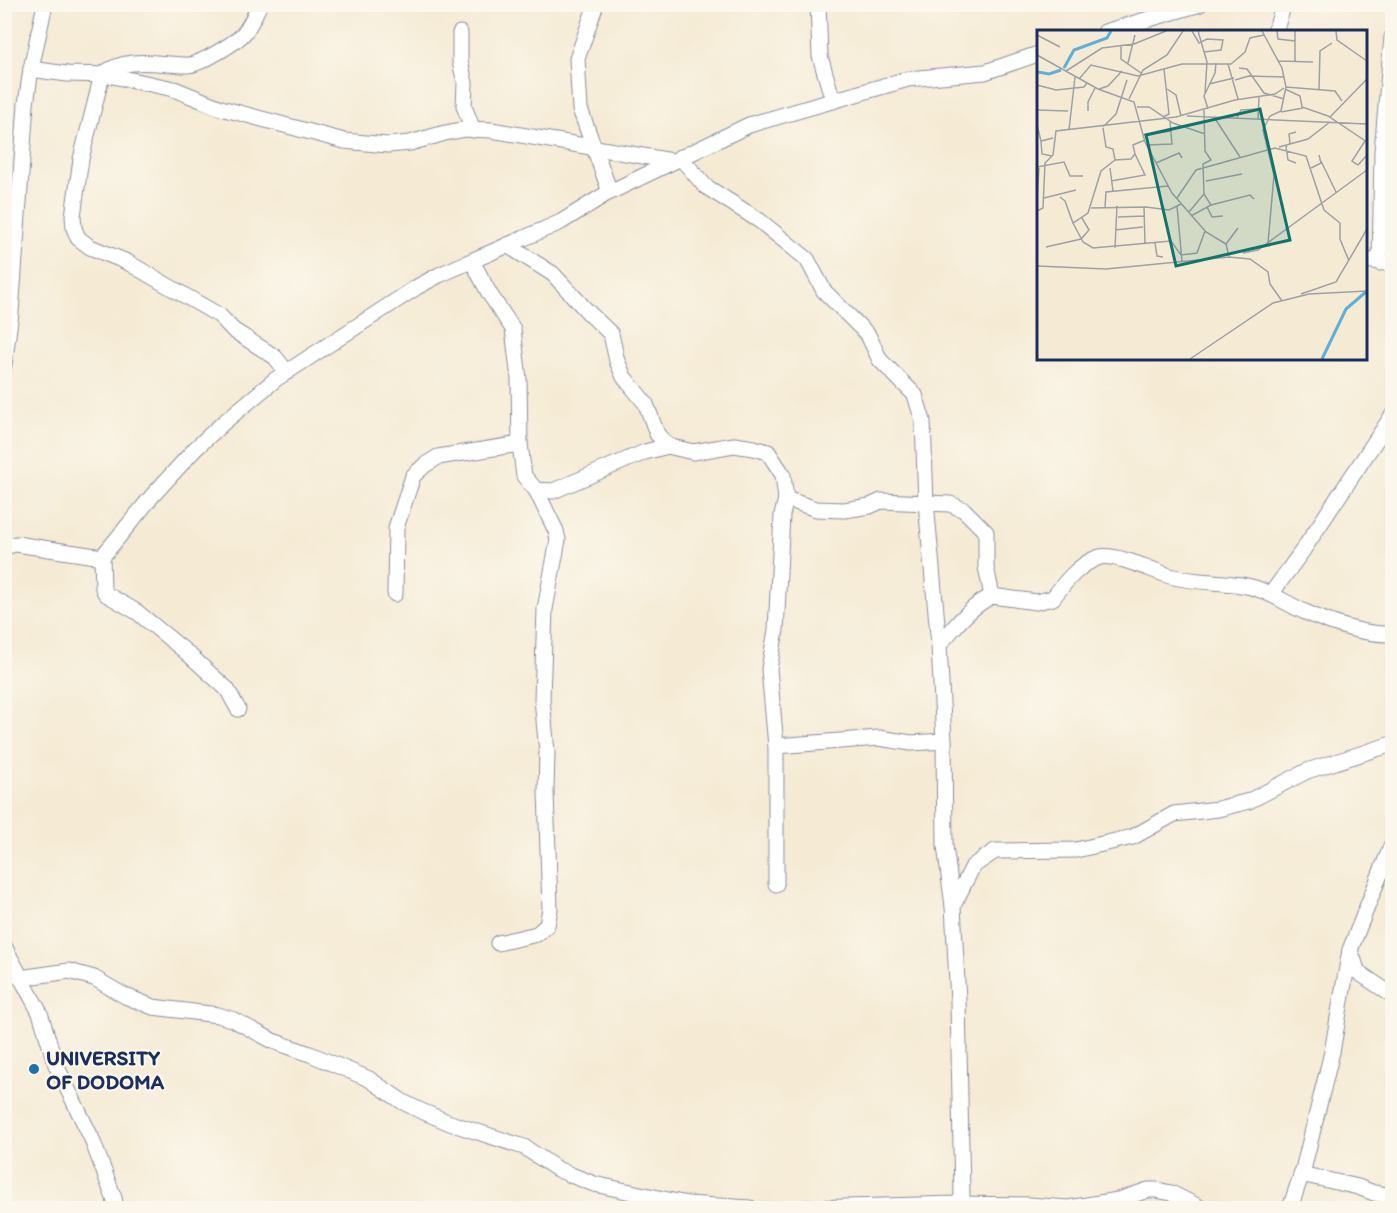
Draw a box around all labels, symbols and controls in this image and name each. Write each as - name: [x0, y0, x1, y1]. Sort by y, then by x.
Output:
- inset map: [1037, 30, 1367, 360]
- place label: UNIVERSITY OF DODOMA: [46, 1045, 165, 1094]
- marker: UNIVERSITY OF DODOMA: [27, 1062, 41, 1076]

